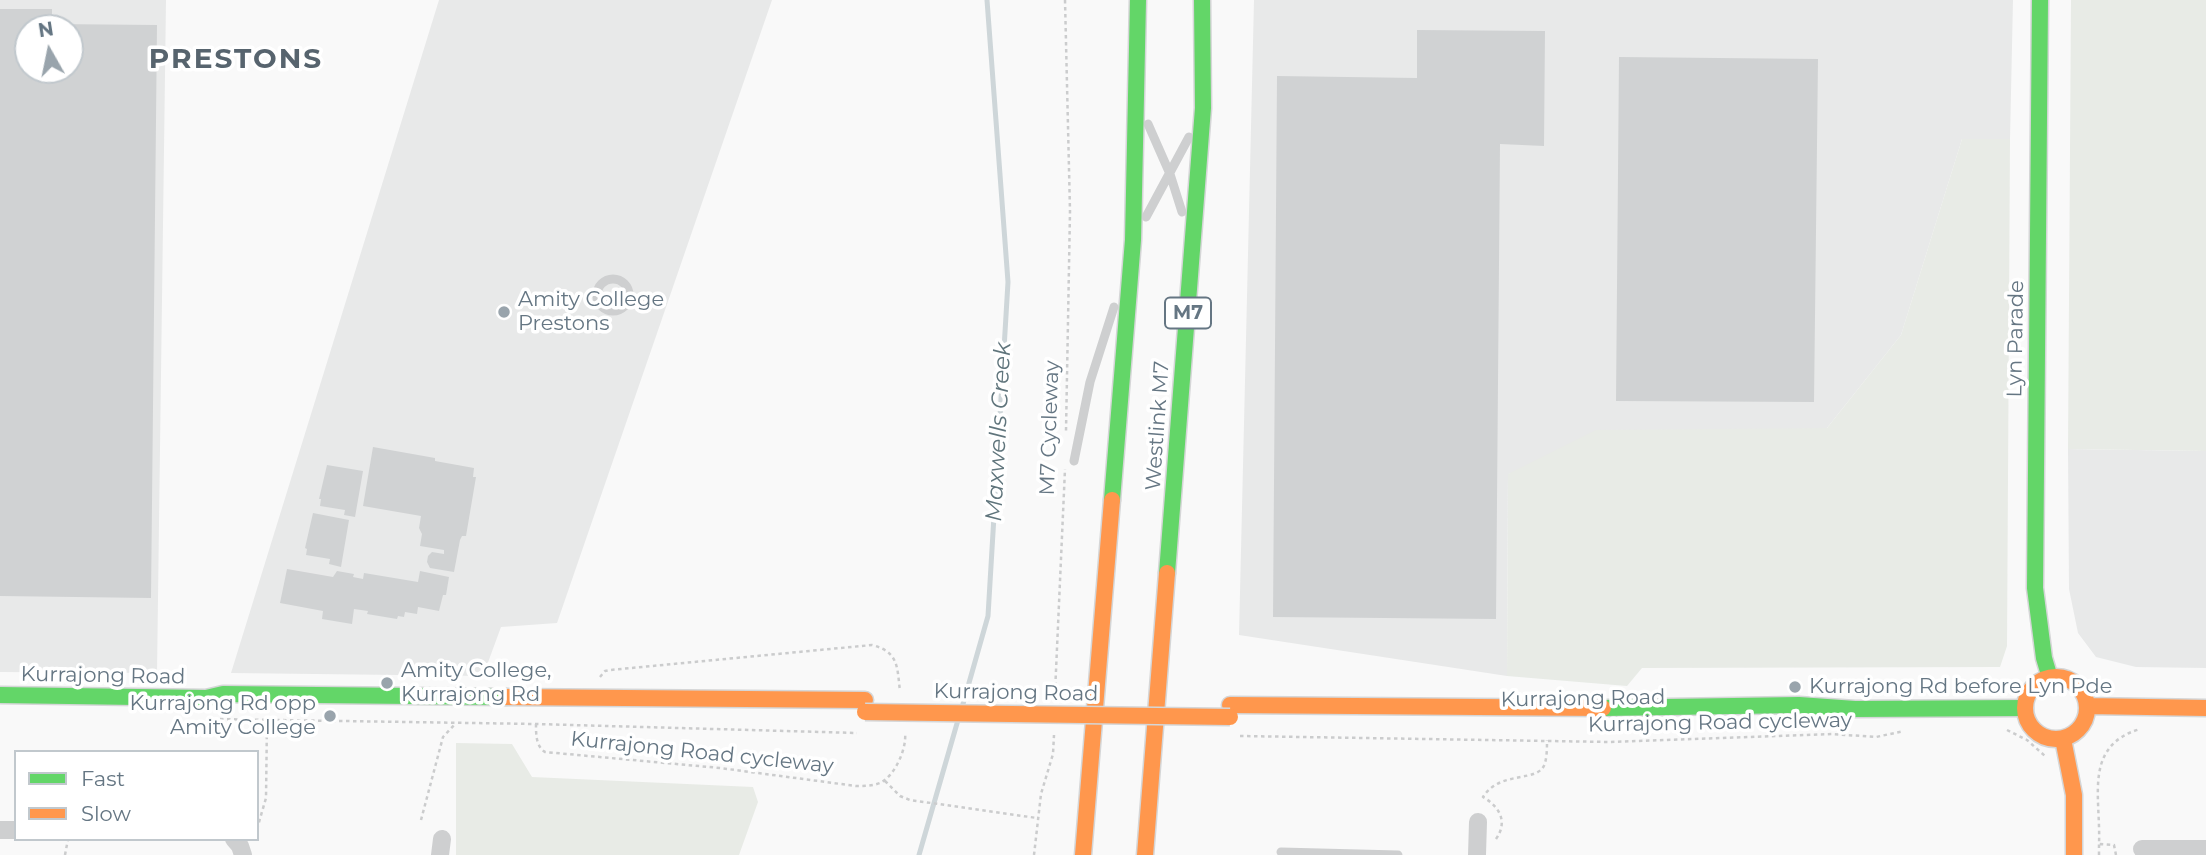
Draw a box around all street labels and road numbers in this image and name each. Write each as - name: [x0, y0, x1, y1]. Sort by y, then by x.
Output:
- street label: Lyn Parade: [2002, 280, 2030, 398]
- road number: M7: [1165, 298, 1211, 328]
- street label: M7 Cycleway: [1035, 360, 1065, 496]
- street label: Westlink M7: [1141, 360, 1175, 492]
- street label: Kurrajong Road: [20, 662, 186, 690]
- street label: Kurrajong Road: [933, 679, 1099, 707]
- street label: Kurrajong Road: [1500, 685, 1666, 713]
- street label: Kurrajong Road cycleway: [1588, 708, 1852, 738]
- street label: Kurrajong Road cycleway: [569, 727, 835, 779]

